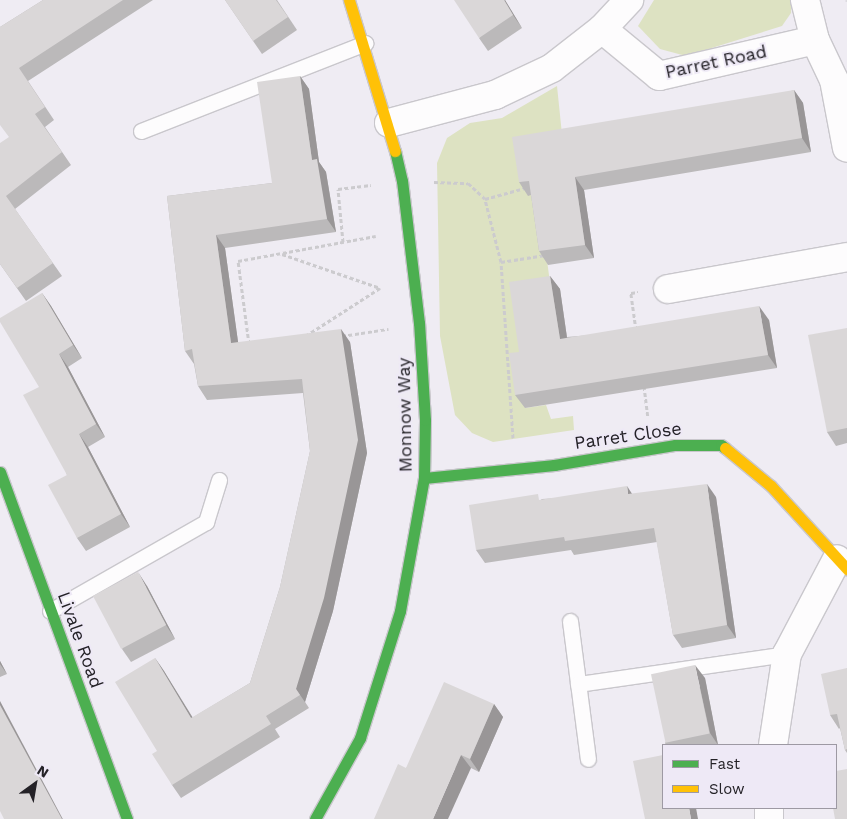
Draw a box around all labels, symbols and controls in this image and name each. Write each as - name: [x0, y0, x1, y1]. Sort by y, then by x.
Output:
- street label: Parret Road: [663, 41, 769, 83]
- street label: Monnow Way: [393, 357, 417, 473]
- street label: Parret Close: [573, 418, 683, 454]
- street label: Livale Road: [53, 589, 107, 691]
- legend: [662, 744, 837, 809]
- text: Fast: [709, 755, 740, 773]
- north arrow: [10, 759, 60, 809]
- text: N: [34, 762, 52, 781]
- text: Slow: [709, 780, 745, 798]

